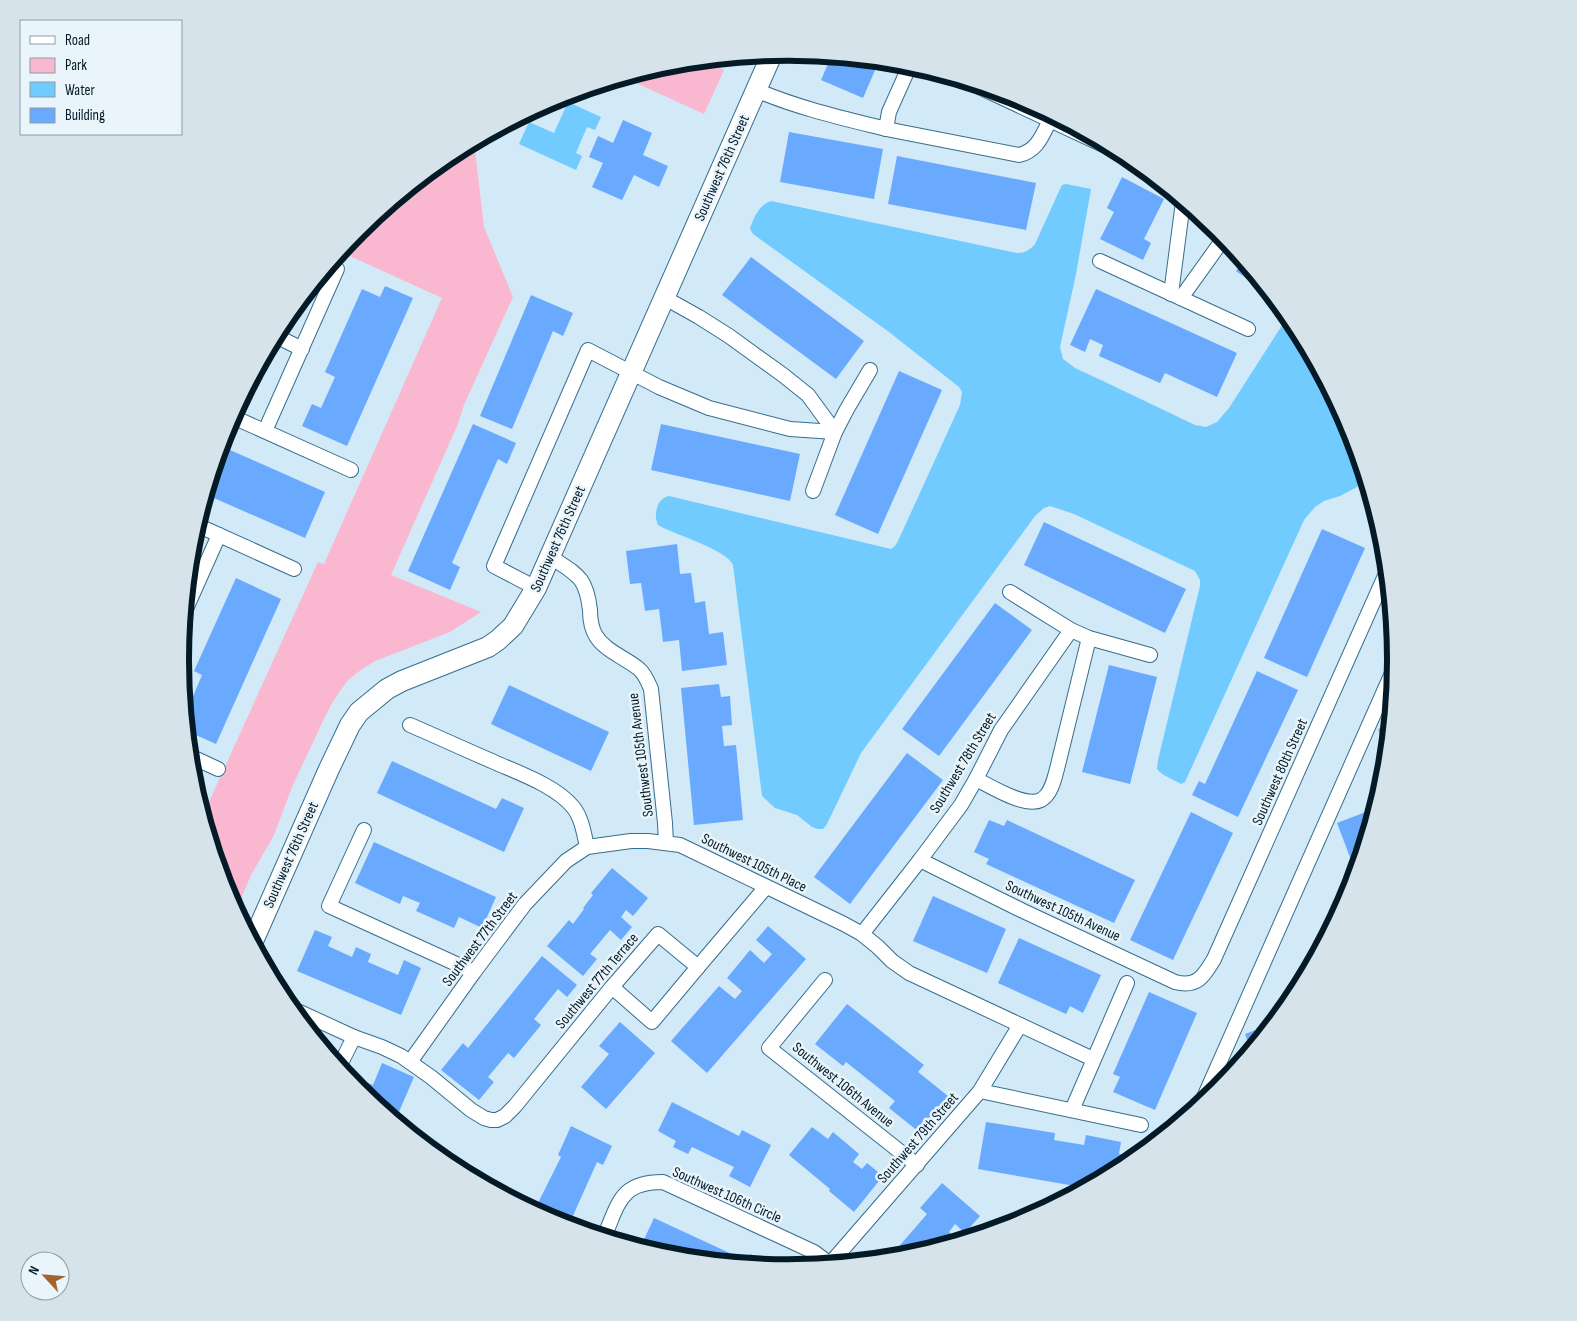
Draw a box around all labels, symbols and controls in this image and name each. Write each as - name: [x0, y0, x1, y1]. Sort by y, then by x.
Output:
- legend: [20, 20, 182, 135]
- text: Road: [65, 31, 90, 50]
- text: Park: [65, 56, 87, 75]
- text: Water: [65, 81, 96, 100]
- text: Building: [65, 106, 105, 125]
- street label: Southwest 76th Street: [690, 112, 754, 224]
- street label: Southwest 76th Street: [526, 483, 590, 595]
- street label: Southwest 105th Avenue: [624, 692, 658, 818]
- street label: Southwest 78th Street: [925, 709, 1001, 817]
- street label: Southwest 80th Street: [1248, 715, 1312, 828]
- street label: Southwest 76th Street: [259, 799, 323, 911]
- street label: Southwest 105th Place: [698, 829, 810, 897]
- street label: Southwest 105th Avenue: [1002, 876, 1124, 946]
- street label: Southwest 77th Street: [438, 887, 522, 990]
- street label: Southwest 77th Terrace: [551, 929, 643, 1033]
- street label: Southwest 106th Avenue: [788, 1038, 898, 1132]
- street label: Southwest 79th Street: [873, 1088, 963, 1187]
- street label: Southwest 106th Circle: [669, 1162, 785, 1228]
- north arrow: [20, 1251, 70, 1301]
- text: N: [24, 1263, 43, 1278]

